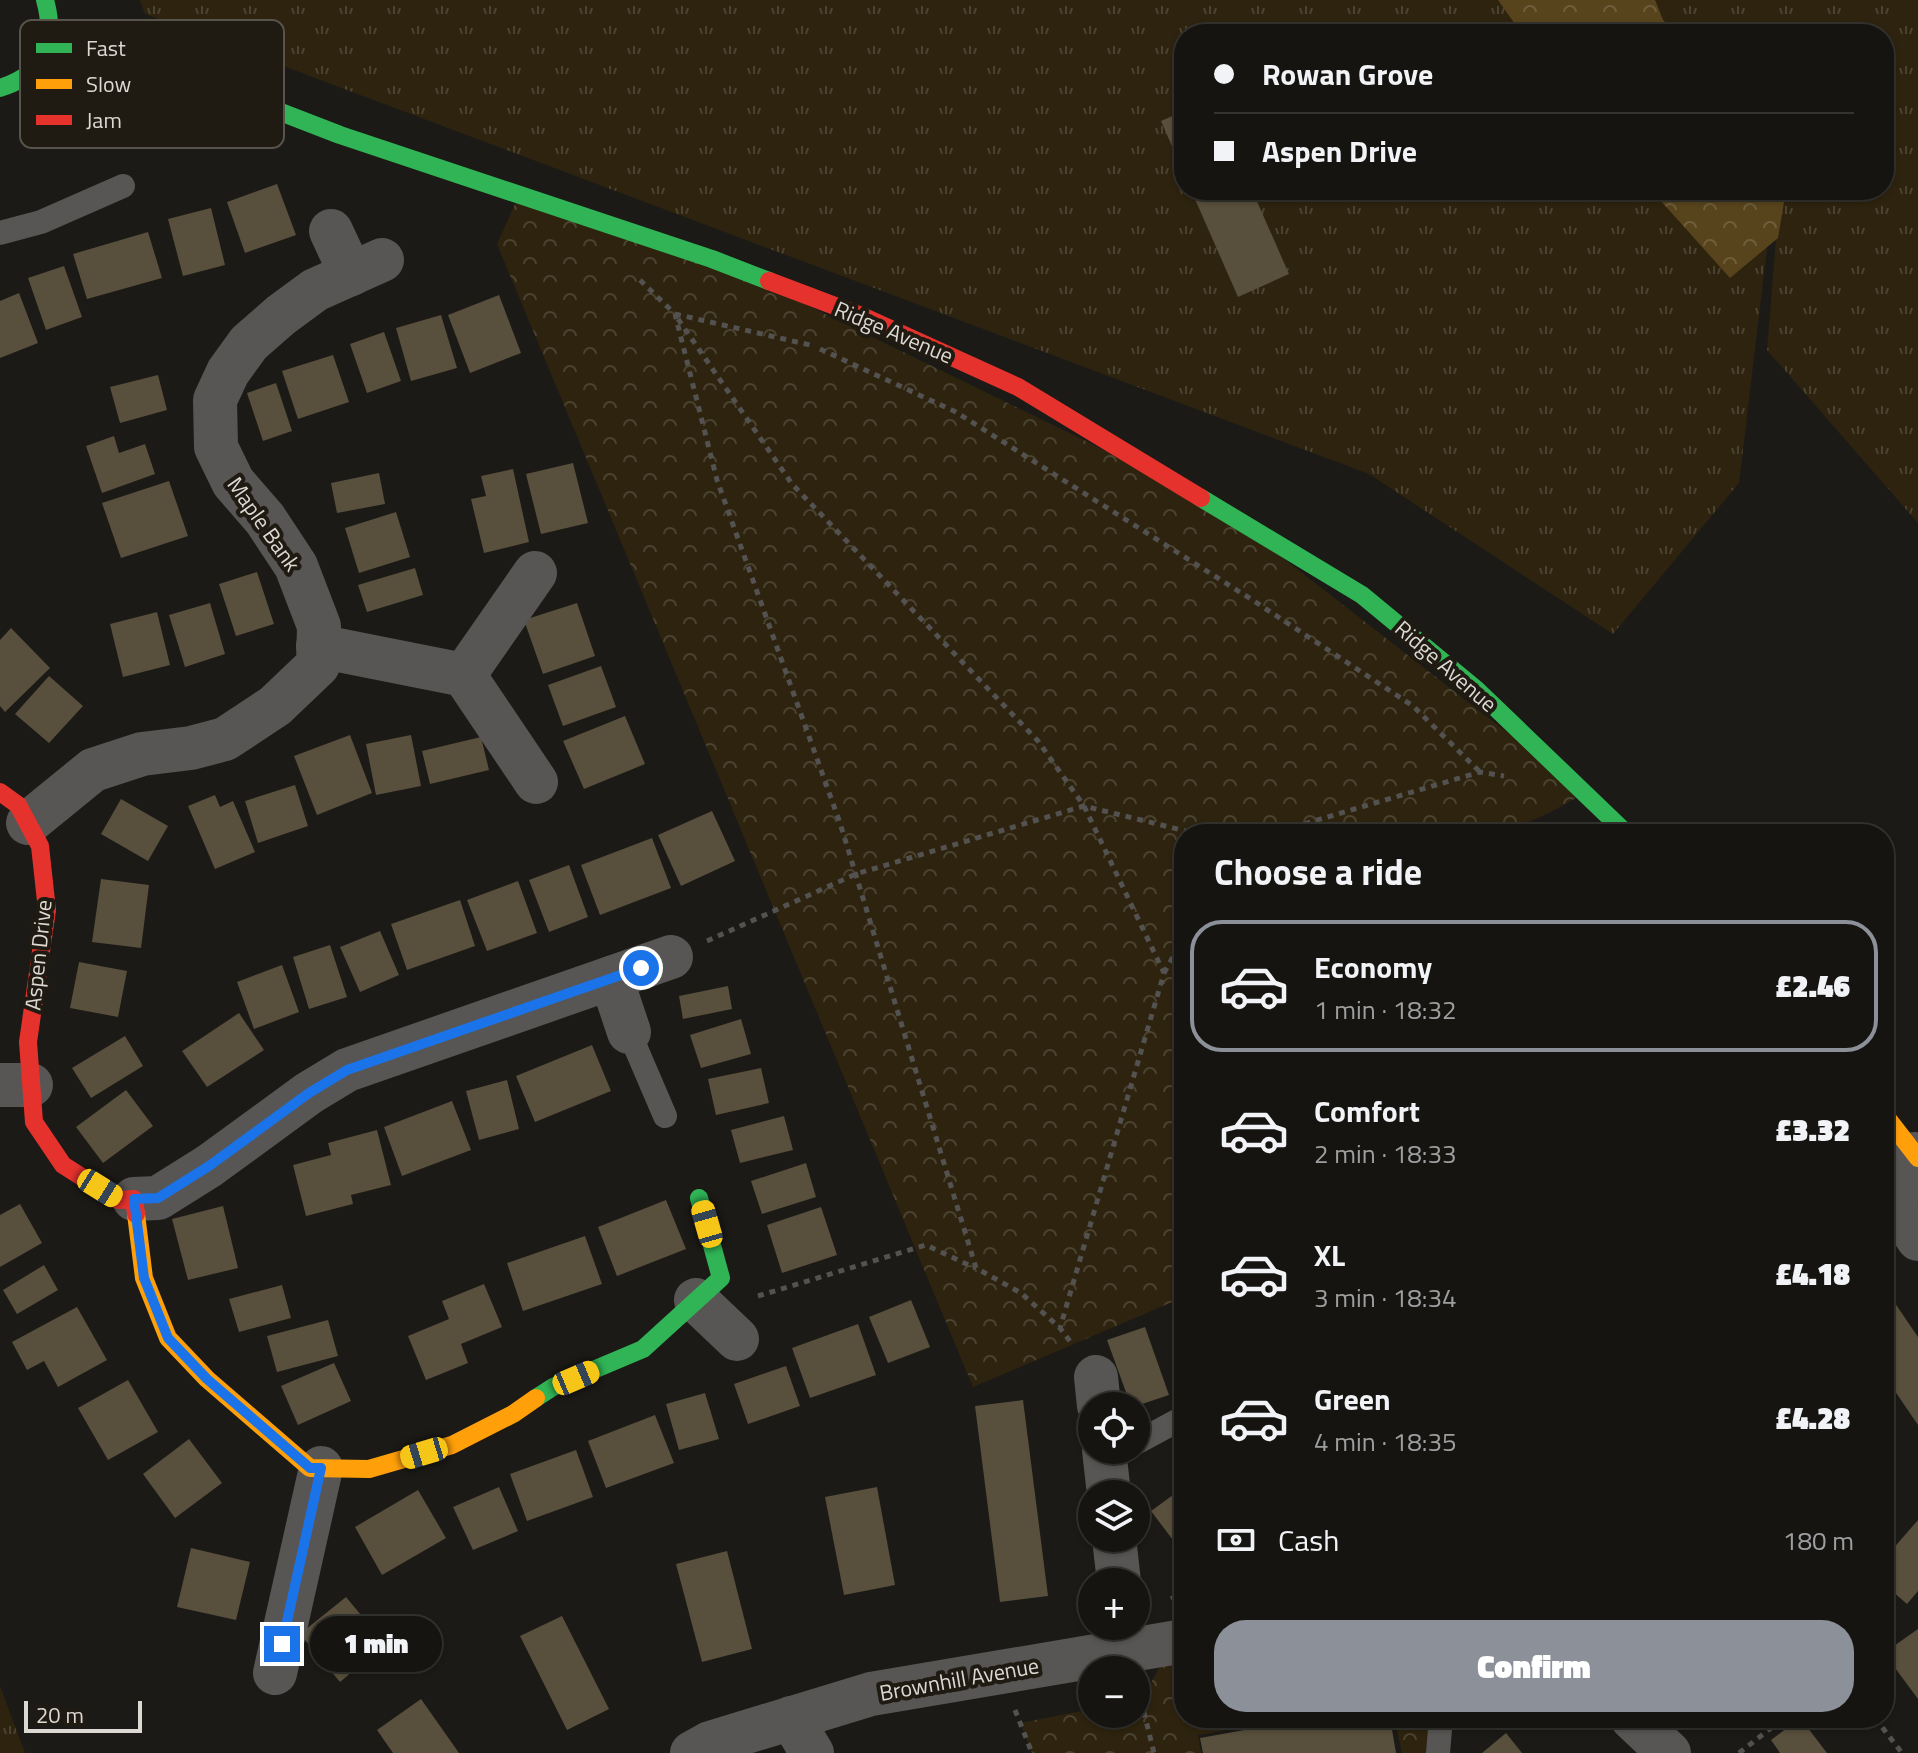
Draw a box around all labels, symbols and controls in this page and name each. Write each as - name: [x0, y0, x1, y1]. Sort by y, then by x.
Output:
- legend: [20, 20, 284, 148]
- text: Fast: [86, 31, 126, 65]
- text: Rowan Grove: [1262, 51, 1433, 97]
- text: Slow: [86, 67, 132, 101]
- text: Jam: [86, 103, 122, 137]
- text: Aspen Drive: [1262, 128, 1417, 174]
- street label: Ridge Avenue: [829, 292, 959, 372]
- street label: Maple Bank: [219, 470, 309, 579]
- street label: Ridge Avenue: [1387, 612, 1505, 720]
- text: Choose a ride: [1214, 844, 1422, 899]
- street label: Aspen Drive: [15, 898, 61, 1012]
- text: Economy: [1314, 944, 1432, 990]
- route start: [623, 950, 659, 986]
- icon: car: [1218, 950, 1290, 1022]
- text: £2.46: [1776, 963, 1850, 1009]
- text: 1 min · 18:32: [1314, 990, 1457, 1029]
- text: Comfort: [1314, 1088, 1420, 1134]
- icon: car: [1218, 1094, 1290, 1166]
- text: £3.32: [1776, 1107, 1850, 1153]
- text: 2 min · 18:33: [1314, 1134, 1457, 1173]
- car: [73, 1165, 127, 1211]
- car: [689, 1198, 725, 1250]
- text: XL: [1314, 1232, 1345, 1278]
- icon: car: [1218, 1238, 1290, 1310]
- text: £4.18: [1776, 1251, 1850, 1297]
- text: 3 min · 18:34: [1314, 1278, 1457, 1317]
- car: [549, 1358, 603, 1398]
- text: Green: [1314, 1376, 1391, 1422]
- icon: car: [1218, 1382, 1290, 1454]
- map controls: [1078, 1392, 1150, 1728]
- button: locate: [1078, 1392, 1150, 1464]
- text: £4.28: [1776, 1395, 1850, 1441]
- text: 4 min · 18:35: [1314, 1422, 1457, 1461]
- car: [398, 1435, 450, 1471]
- button: layers: [1078, 1480, 1150, 1552]
- text: Cash: [1278, 1517, 1339, 1563]
- icon: cash: [1214, 1518, 1258, 1562]
- text: 180 m: [1783, 1521, 1854, 1560]
- button: +: [1078, 1568, 1150, 1640]
- callout: 1 min: [310, 1616, 442, 1672]
- button: Confirm: [1214, 1620, 1854, 1712]
- text: 1 min: [344, 1624, 408, 1663]
- route end: [264, 1626, 300, 1662]
- street label: Brownhill Avenue: [877, 1648, 1041, 1710]
- button: −: [1078, 1656, 1150, 1728]
- scale bar: [24, 1697, 142, 1733]
- text: 20 m: [36, 1698, 84, 1732]

